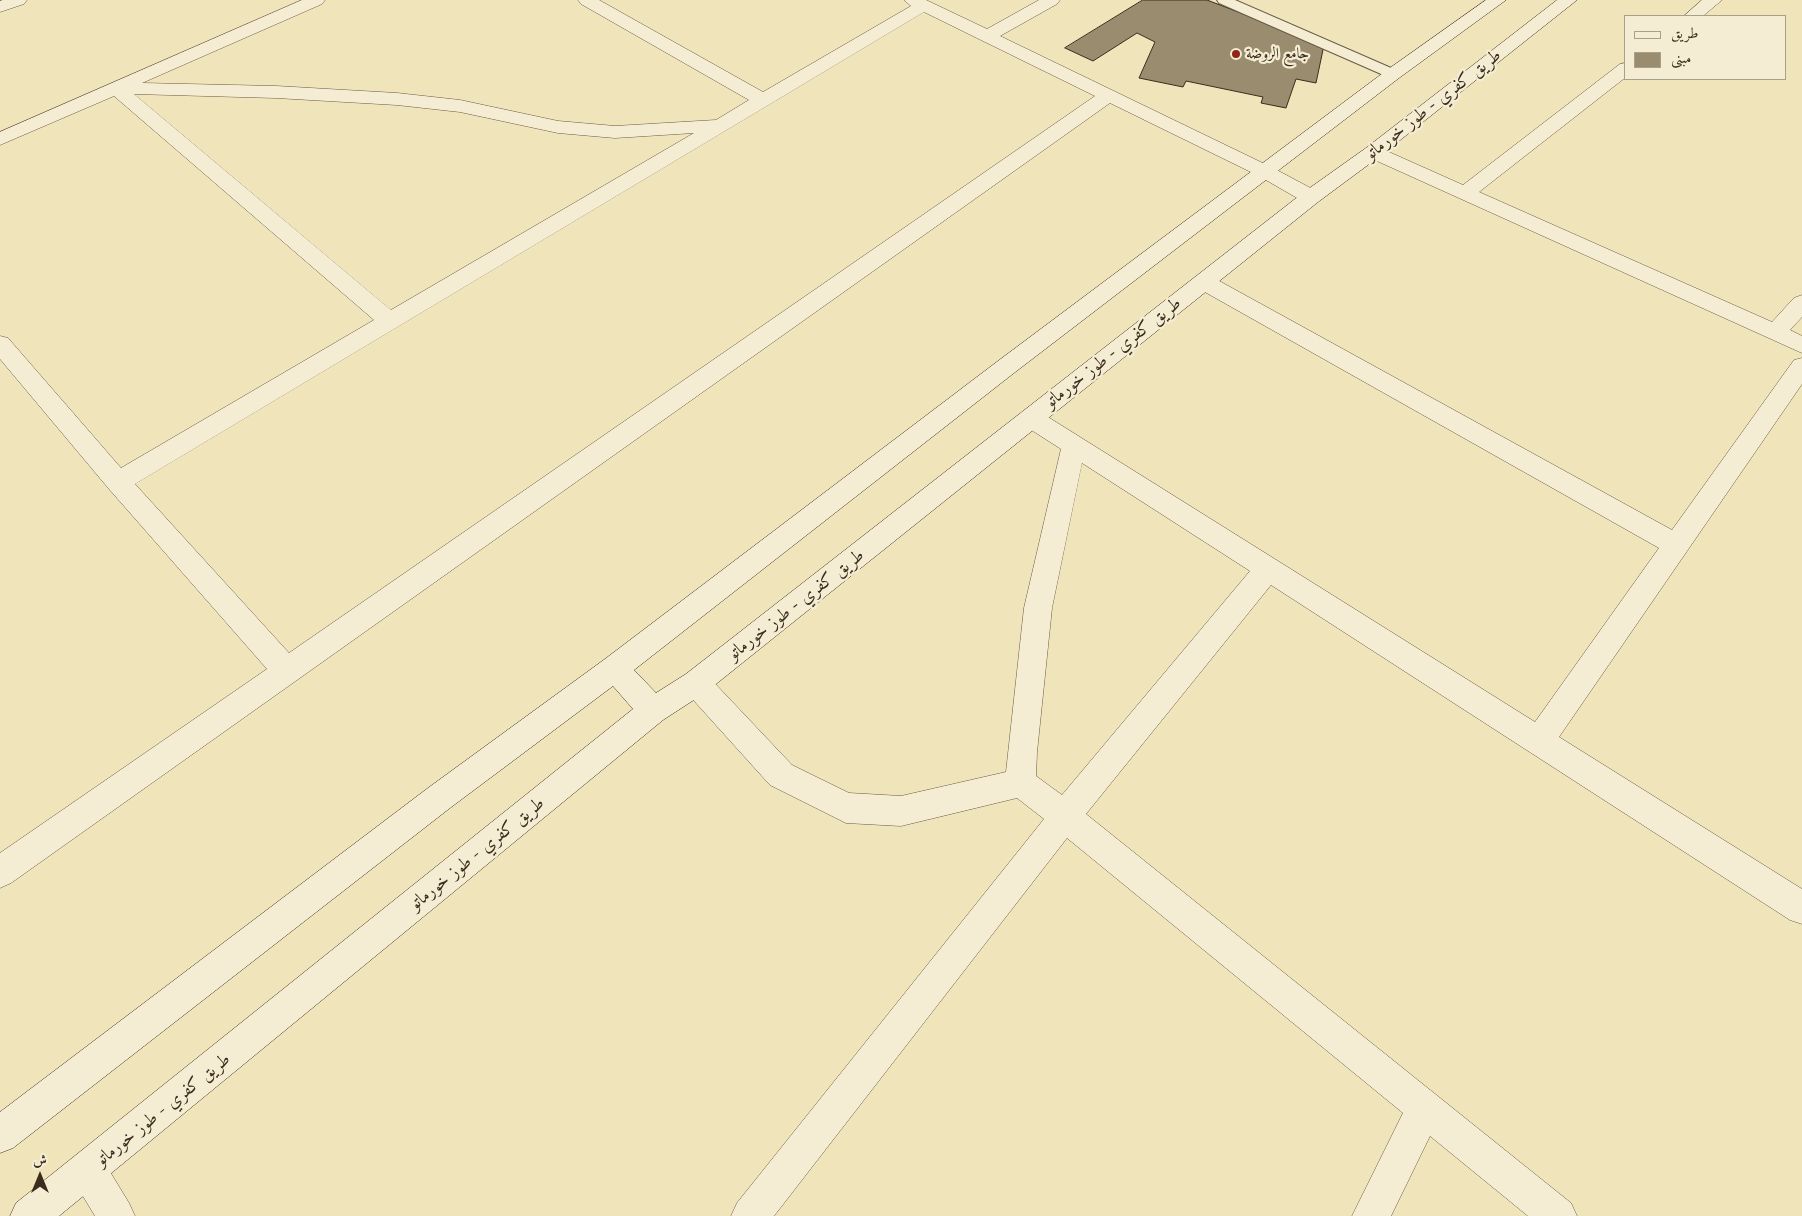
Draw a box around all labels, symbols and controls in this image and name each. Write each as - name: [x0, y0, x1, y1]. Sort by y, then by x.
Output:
- legend: [1624, 15, 1787, 80]
- text: طريق: [1671, 27, 1698, 42]
- place label: جامع الروضة: [1246, 45, 1309, 63]
- street label: طريق كفري - طوز خورماتو: [1360, 45, 1506, 165]
- marker: جامع الروضة: [1230, 48, 1242, 60]
- text: مبنى: [1671, 52, 1691, 67]
- street label: طريق كفري - طوز خورماتو: [1040, 293, 1186, 413]
- street label: طريق كفري - طوز خورماتو: [723, 545, 869, 665]
- street label: طريق كفري - طوز خورماتو: [405, 793, 549, 915]
- street label: طريق كفري - طوز خورماتو: [91, 1049, 235, 1171]
- north arrow: [15, 1151, 65, 1201]
- text: ش: [33, 1154, 47, 1168]

